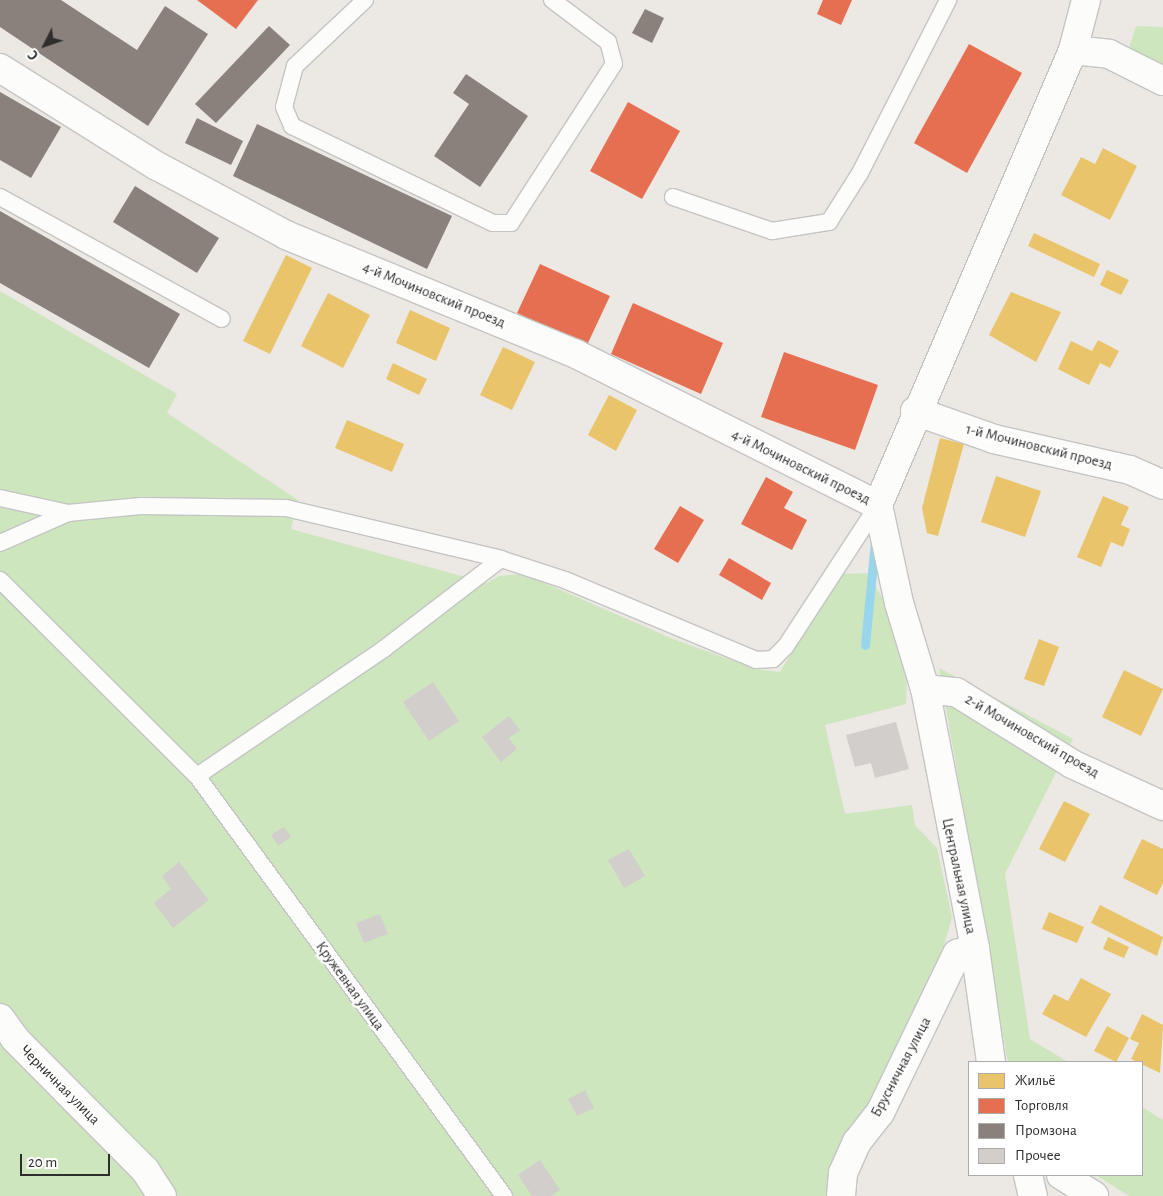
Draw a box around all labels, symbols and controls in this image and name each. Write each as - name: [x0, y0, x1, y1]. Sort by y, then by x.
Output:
- north arrow: [20, 20, 70, 70]
- text: С: [26, 47, 42, 62]
- street label: 4-й Мочиновский проезд: [360, 258, 508, 332]
- street label: 1-й Мочиновский проезд: [964, 420, 1114, 474]
- street label: 4-й Мочиновский проезд: [729, 426, 873, 508]
- street label: 2-й Мочиновский проезд: [962, 690, 1102, 782]
- street label: Центральная улица: [938, 816, 980, 936]
- street label: Кружевная улица: [312, 938, 388, 1034]
- street label: Брусничная улица: [867, 1014, 935, 1120]
- street label: Черничная улица: [16, 1041, 104, 1129]
- legend: [968, 1061, 1143, 1176]
- text: Жильё: [1015, 1073, 1055, 1088]
- text: Торговля: [1015, 1098, 1069, 1113]
- text: Промзона: [1015, 1123, 1077, 1138]
- scale bar: [22, 1144, 112, 1176]
- text: Прочее: [1015, 1148, 1061, 1163]
- text: 20 m: [28, 1155, 57, 1170]

